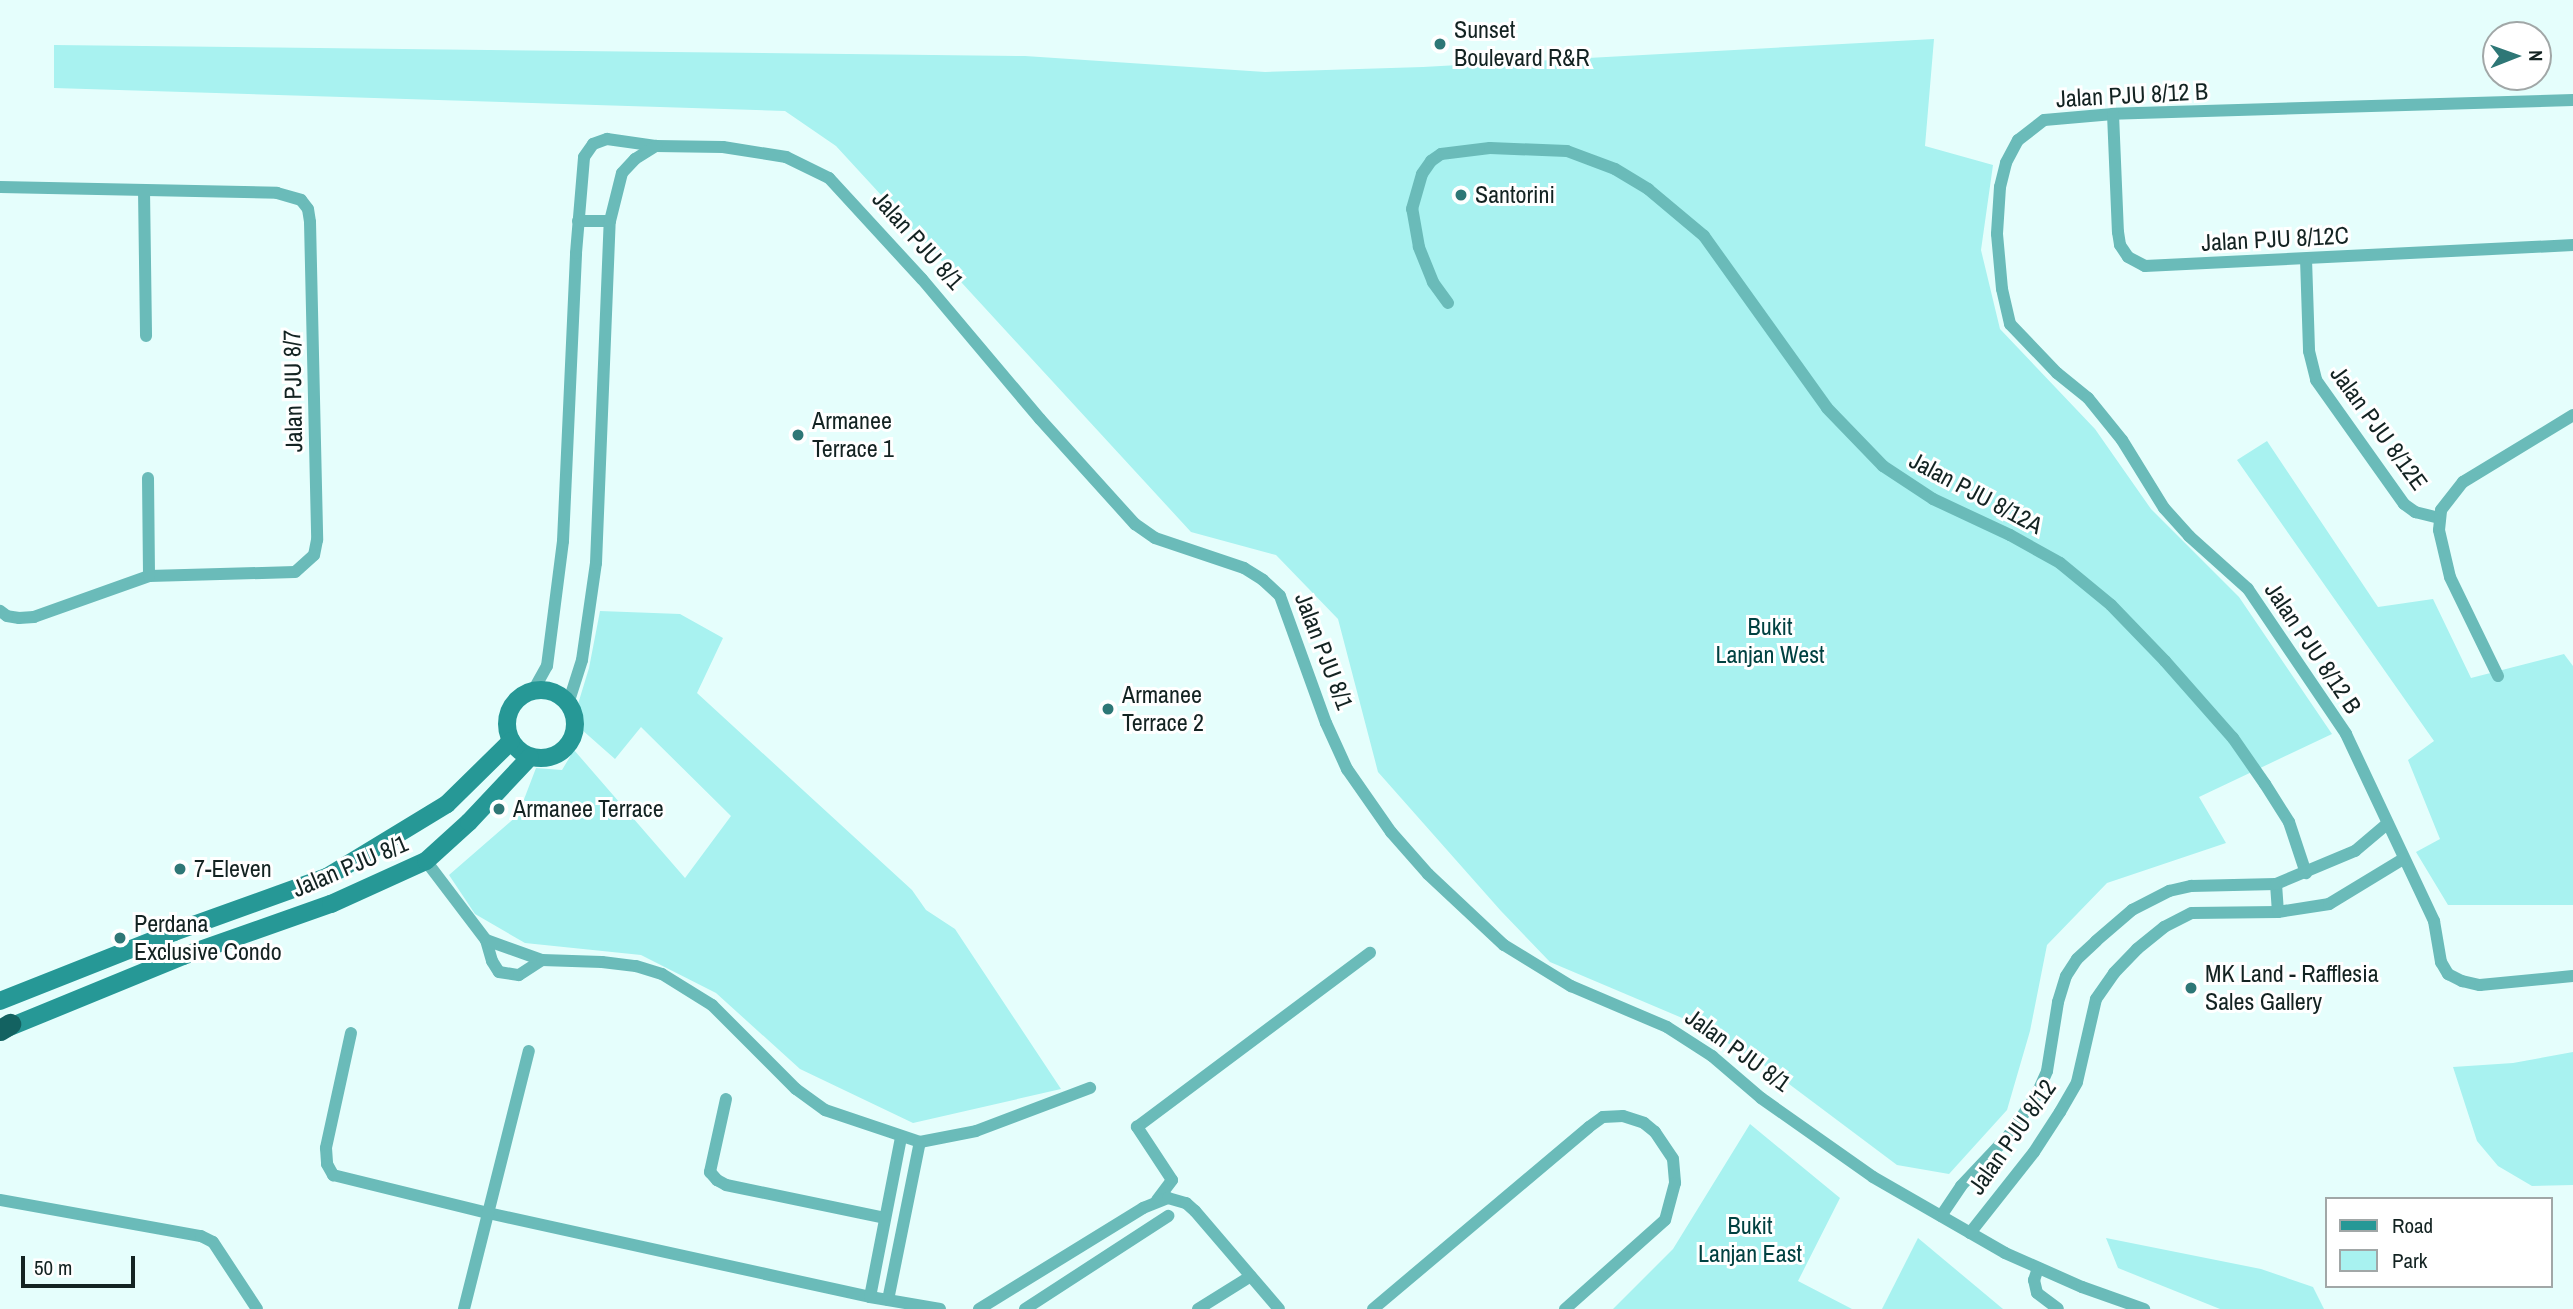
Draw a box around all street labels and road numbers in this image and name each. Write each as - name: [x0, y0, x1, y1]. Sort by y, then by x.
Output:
- street label: Jalan PJU 8/12 B: [2055, 77, 2209, 113]
- street label: Jalan PJU 8/1: [866, 185, 970, 295]
- street label: Jalan PJU 8/12C: [2201, 221, 2349, 257]
- street label: Jalan PJU 8/7: [278, 329, 308, 453]
- street label: Jalan PJU 8/12E: [2324, 360, 2434, 496]
- street label: Jalan PJU 8/12A: [1905, 446, 2047, 540]
- street label: Jalan PJU 8/12 B: [2259, 577, 2367, 719]
- street label: Jalan PJU 8/1: [1289, 589, 1359, 713]
- street label: Jalan PJU 8/1: [288, 829, 412, 903]
- street label: Jalan PJU 8/1: [1680, 1002, 1796, 1098]
- street label: Jalan PJU 8/12: [1962, 1074, 2062, 1200]

